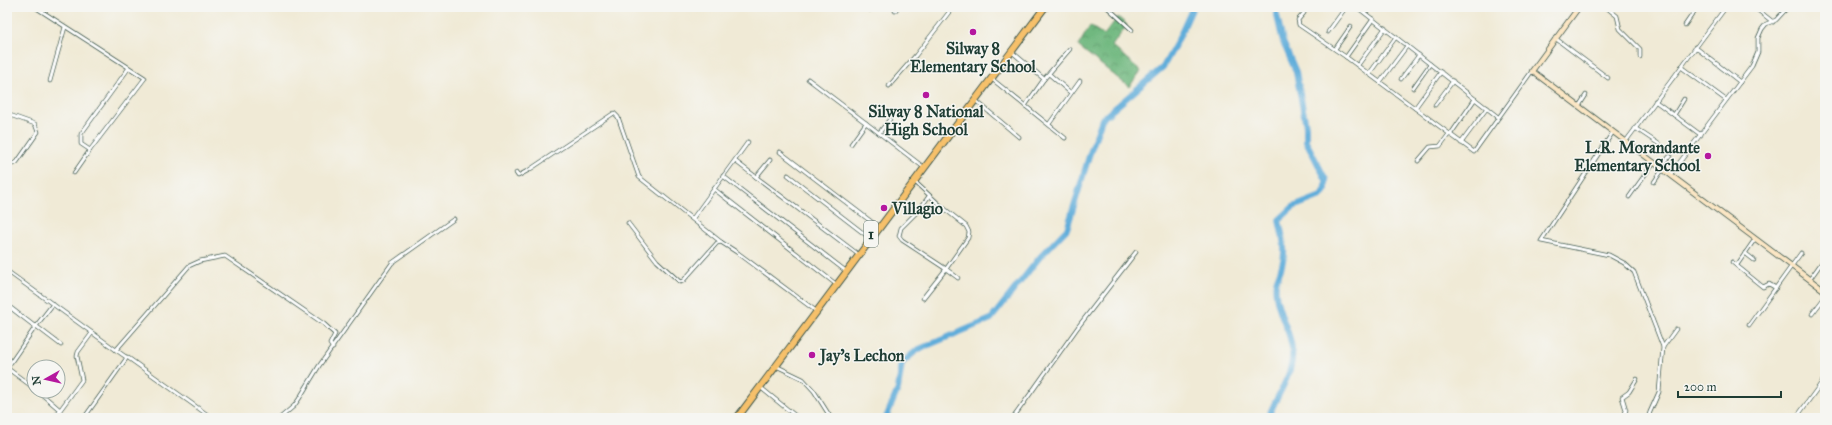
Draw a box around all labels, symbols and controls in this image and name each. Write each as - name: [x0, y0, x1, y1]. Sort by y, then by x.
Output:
- marker: Silway 8 Elementary School: [968, 27, 978, 37]
- place label: Silway 8 Elementary School: [910, 39, 1037, 77]
- marker: Silway 8 National High School: [921, 90, 931, 100]
- place label: Silway 8 National High School: [868, 102, 984, 140]
- place label: L.R. Morandante Elementary School: [1574, 138, 1701, 176]
- marker: L.R. Morandante Elementary School: [1703, 151, 1713, 161]
- place label: Villagio: [891, 199, 943, 219]
- marker: Villagio: [879, 203, 889, 213]
- road number: 1: [864, 221, 878, 247]
- place label: Jay's Lechon: [818, 346, 905, 366]
- marker: Jay's Lechon: [807, 350, 817, 360]
- north arrow: [26, 359, 66, 399]
- scale bar: [1678, 373, 1781, 399]
- text: N: [29, 374, 44, 386]
- text: 200 m: [1684, 380, 1717, 394]

